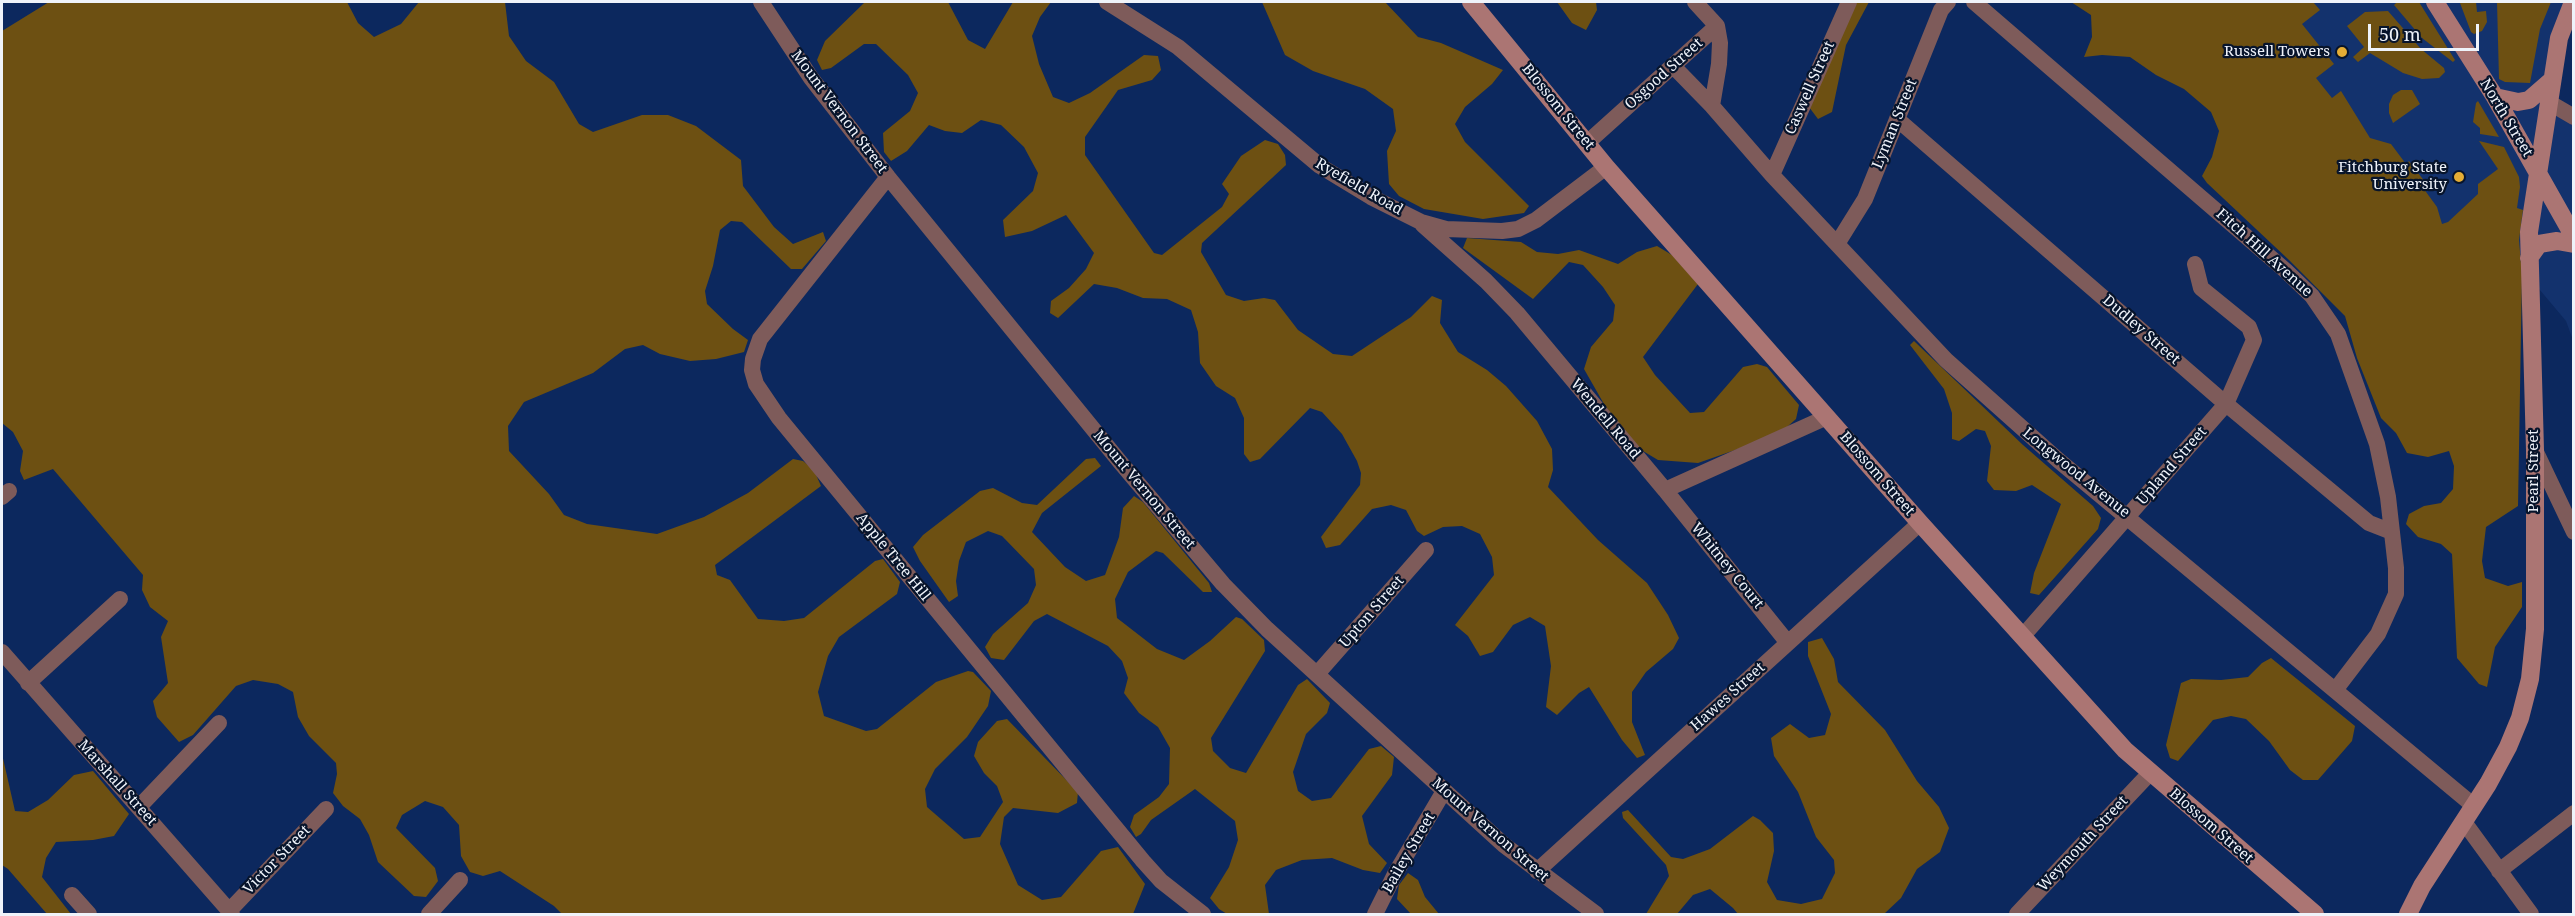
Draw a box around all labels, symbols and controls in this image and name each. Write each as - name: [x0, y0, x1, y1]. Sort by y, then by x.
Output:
- scale bar: [2371, 12, 2482, 50]
- text: 50 m: [2379, 22, 2421, 46]
- street label: Osgood Street: [1621, 34, 1707, 114]
- street label: Caswell Street: [1781, 38, 1839, 138]
- place label: Russell Towers: [2224, 43, 2330, 61]
- marker: Russell Towers: [2335, 45, 2349, 59]
- street label: Mount Vernon Street: [787, 47, 891, 177]
- street label: Blossom Street: [1518, 60, 1598, 154]
- street label: Lyman Street: [1869, 76, 1921, 172]
- street label: North Street: [2476, 76, 2536, 160]
- street label: Ryefield Road: [1312, 155, 1406, 219]
- place label: Fitchburg State University: [2338, 159, 2447, 194]
- marker: Fitchburg State University: [2452, 170, 2466, 184]
- street label: Fitch Hill Avenue: [2212, 205, 2316, 301]
- street label: Dudley Street: [2099, 292, 2183, 368]
- street label: Wendell Road: [1566, 375, 1644, 463]
- street label: Upland Street: [2133, 423, 2211, 509]
- street label: Longwood Avenue: [2019, 424, 2133, 522]
- street label: Mount Vernon Street: [1089, 427, 1199, 553]
- street label: Blossom Street: [1836, 428, 1918, 520]
- street label: Pearl Street: [2525, 430, 2543, 512]
- street label: Apple Tree Hill: [852, 509, 934, 605]
- street label: Whitney Court: [1687, 519, 1767, 613]
- street label: Upton Street: [1336, 572, 1408, 652]
- street label: Hawes Street: [1687, 659, 1769, 735]
- street label: Marshall Street: [74, 736, 160, 830]
- street label: Mount Vernon Street: [1428, 774, 1552, 886]
- street label: Blossom Street: [2165, 785, 2257, 867]
- street label: Weymouth Street: [2034, 792, 2132, 896]
- street label: Bailey Street: [1379, 810, 1439, 896]
- street label: Victor Street: [240, 822, 314, 898]

